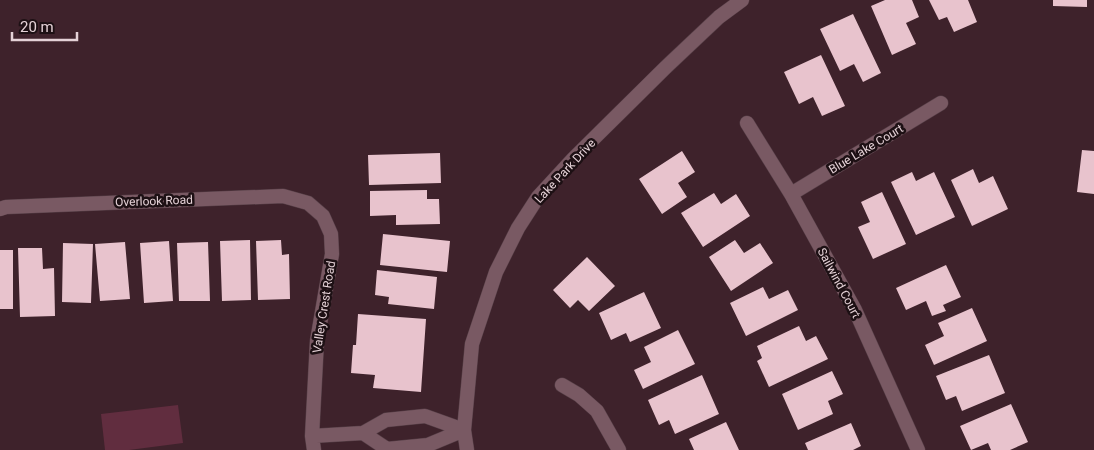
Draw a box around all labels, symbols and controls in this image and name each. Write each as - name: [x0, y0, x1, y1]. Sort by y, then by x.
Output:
- scale bar: [12, 10, 78, 42]
- text: 20 m: [20, 18, 54, 36]
- street label: Blue Lake Court: [826, 121, 906, 177]
- street label: Lake Park Drive: [532, 136, 598, 206]
- street label: Overlook Road: [115, 193, 193, 209]
- street label: Sailwind Court: [815, 246, 863, 320]
- street label: Valley Crest Road: [310, 260, 338, 354]

